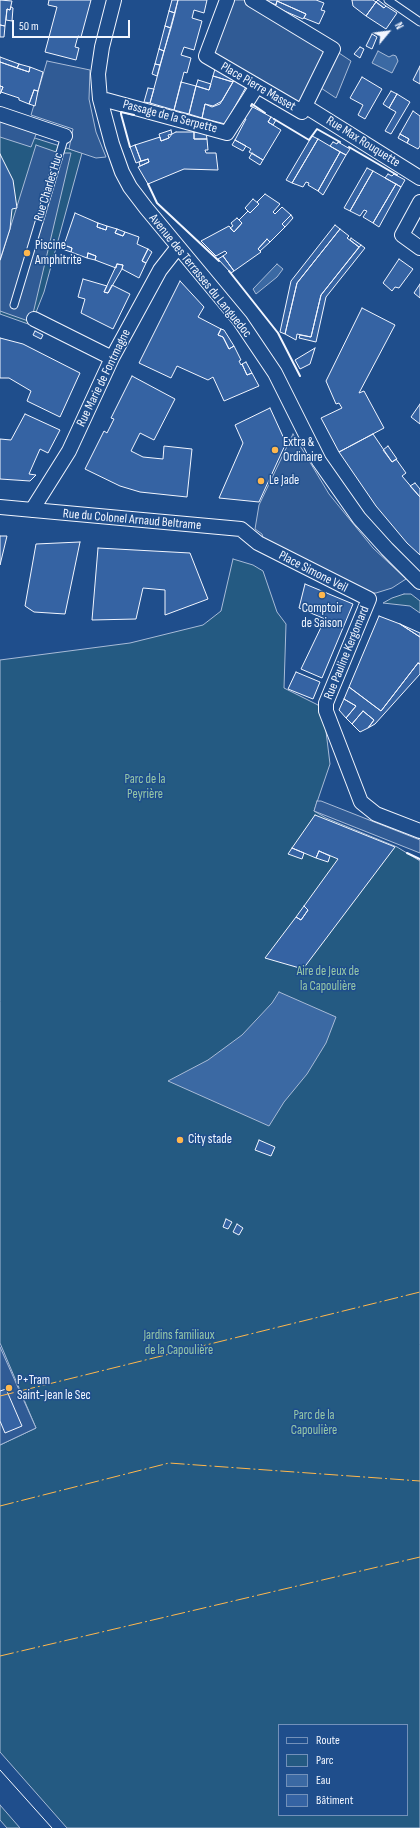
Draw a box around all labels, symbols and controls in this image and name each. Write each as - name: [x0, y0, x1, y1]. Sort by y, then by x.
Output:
- scale bar: [14, 12, 132, 38]
- north arrow: [368, 12, 408, 52]
- text: 50 m: [19, 19, 39, 34]
- text: N: [392, 20, 406, 32]
- street label: Place Pierre Masset: [218, 59, 298, 115]
- street label: Passage de la Serpette: [121, 97, 219, 137]
- street label: Rue Max Rouquette: [323, 113, 403, 171]
- street label: Rue Charles Huc: [31, 151, 67, 223]
- street label: Avenue des Terrasses du Languedoc: [145, 211, 255, 341]
- place label: Piscine Amphitrite: [35, 238, 82, 269]
- marker: Piscine Amphitrite: [22, 248, 32, 258]
- street label: Rue Marie de Fontmagne: [74, 327, 134, 429]
- place label: Extra & Ordinaire: [283, 435, 323, 466]
- marker: Extra & Ordinaire: [270, 445, 280, 455]
- place label: Le Jade: [269, 473, 299, 489]
- marker: Le Jade: [256, 476, 266, 486]
- street label: Rue du Colonel Arnaud Beltrame: [62, 506, 202, 534]
- street label: Place Simone Veil: [276, 548, 350, 596]
- marker: Comptoir de Saison: [317, 590, 327, 600]
- place label: Comptoir de Saison: [301, 601, 343, 632]
- street label: Rue Pauline Kergomard: [321, 604, 373, 702]
- park label: Parc de la Peyrière: [124, 772, 166, 803]
- park label: Aire de Jeux de la Capoulière: [297, 964, 359, 995]
- place label: City stade: [188, 1132, 232, 1148]
- marker: City stade: [175, 1135, 185, 1145]
- park label: Jardins familiaux de la Capoulière: [143, 1328, 215, 1359]
- place label: P+Tram Saint-Jean le Sec: [17, 1373, 91, 1404]
- marker: P+Tram Saint-Jean le Sec: [4, 1383, 14, 1393]
- park label: Parc de la Capoulière: [291, 1408, 337, 1439]
- legend: [278, 1724, 408, 1816]
- text: Route: [316, 1733, 340, 1748]
- text: Parc: [316, 1753, 334, 1768]
- text: Eau: [316, 1773, 330, 1788]
- text: Bâtiment: [316, 1793, 353, 1808]

